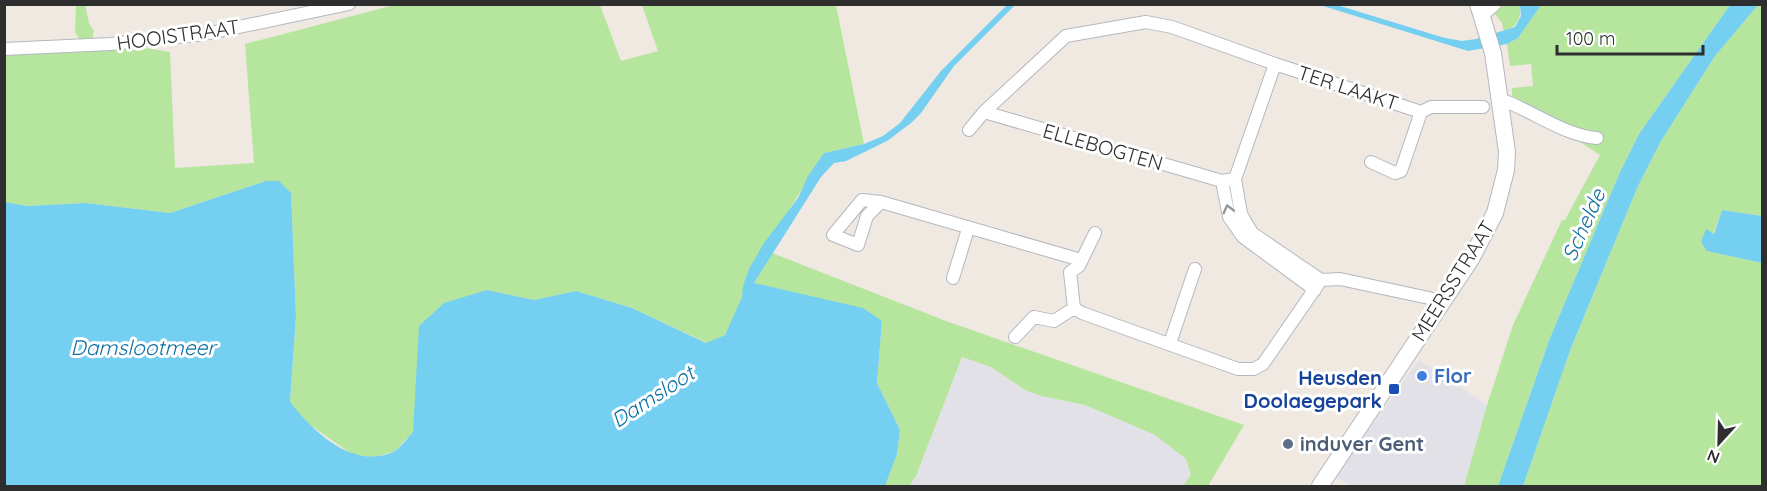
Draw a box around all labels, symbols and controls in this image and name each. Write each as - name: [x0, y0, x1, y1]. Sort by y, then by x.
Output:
- street label: HOOISTRAAT: [115, 14, 241, 55]
- scale bar: [1557, 18, 1702, 56]
- text: 100 m: [1566, 27, 1615, 50]
- street label: TER LAAKT: [1295, 60, 1402, 116]
- street label: ELLEBOGTEN: [1040, 117, 1166, 176]
- water label: Schelde: [1556, 184, 1611, 264]
- one-way arrow: [1223, 204, 1235, 215]
- street label: MEERSSTRAAT: [1406, 216, 1500, 346]
- water label: Damslootmeer: [71, 334, 218, 360]
- water label: Damsloot: [606, 358, 701, 433]
- place label: Flor: [1434, 363, 1472, 388]
- place label: Heusden Doolaegepark: [1244, 365, 1382, 413]
- marker: Flor: [1415, 369, 1429, 383]
- marker: Heusden Doolaegepark: [1387, 382, 1401, 396]
- north arrow: [1689, 413, 1749, 473]
- place label: induver Gent: [1300, 431, 1424, 456]
- marker: induver Gent: [1281, 437, 1295, 451]
- text: N: [1704, 445, 1723, 468]

